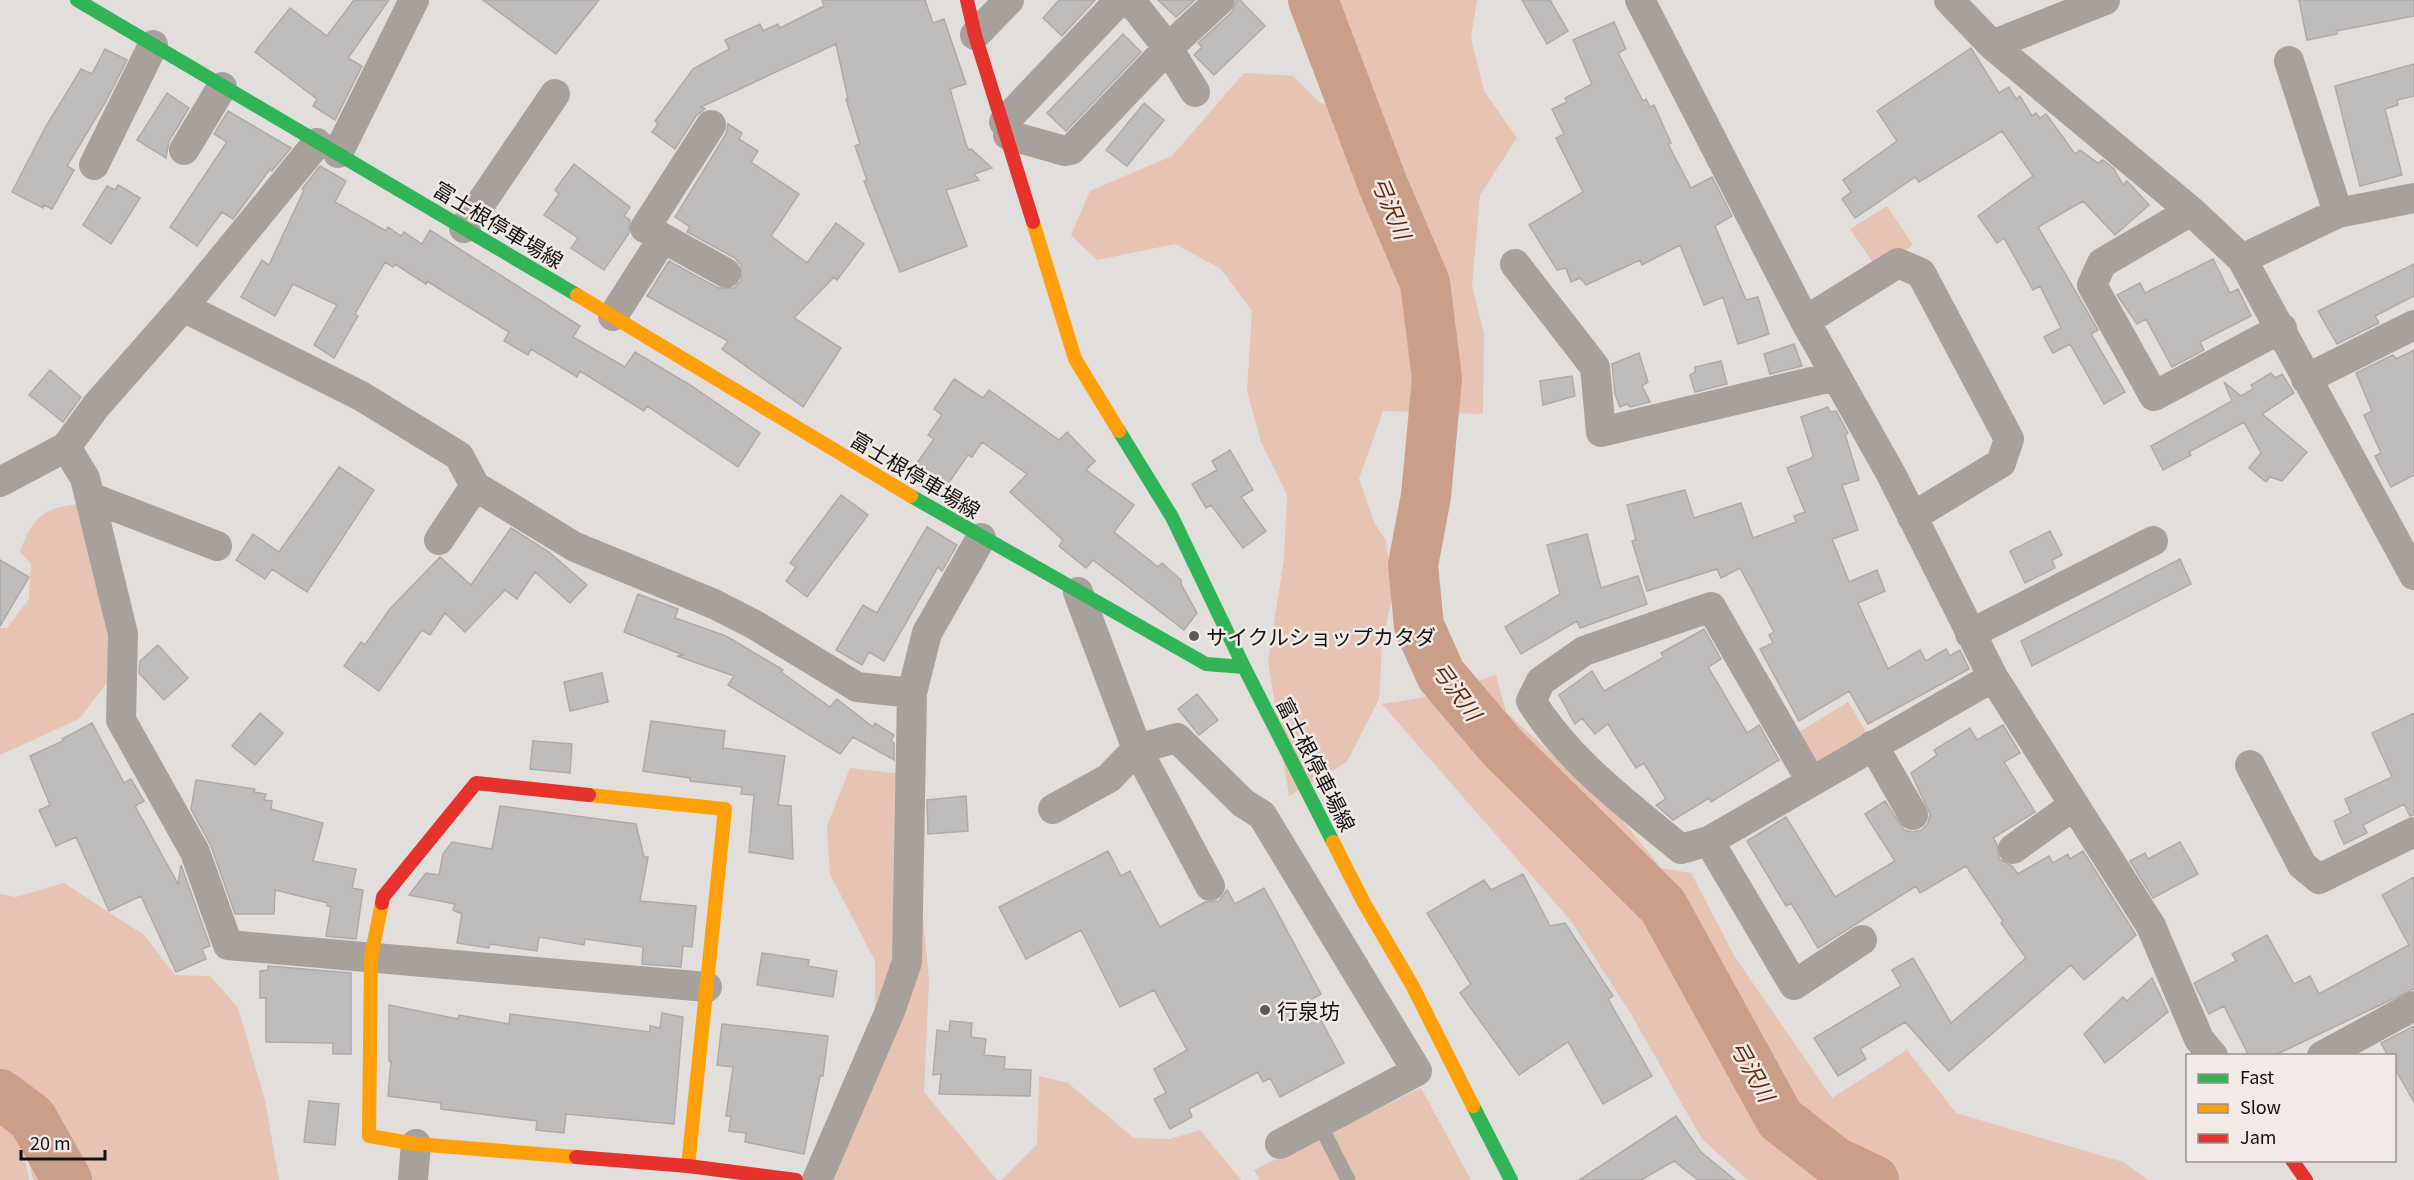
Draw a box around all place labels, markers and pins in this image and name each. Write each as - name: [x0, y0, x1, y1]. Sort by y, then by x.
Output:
- place label: サイクルショップカタダ: [1206, 621, 1436, 651]
- marker: サイクルショップカタダ: [1187, 629, 1201, 643]
- place label: 行泉坊: [1277, 995, 1340, 1025]
- marker: 行泉坊: [1258, 1003, 1272, 1017]

